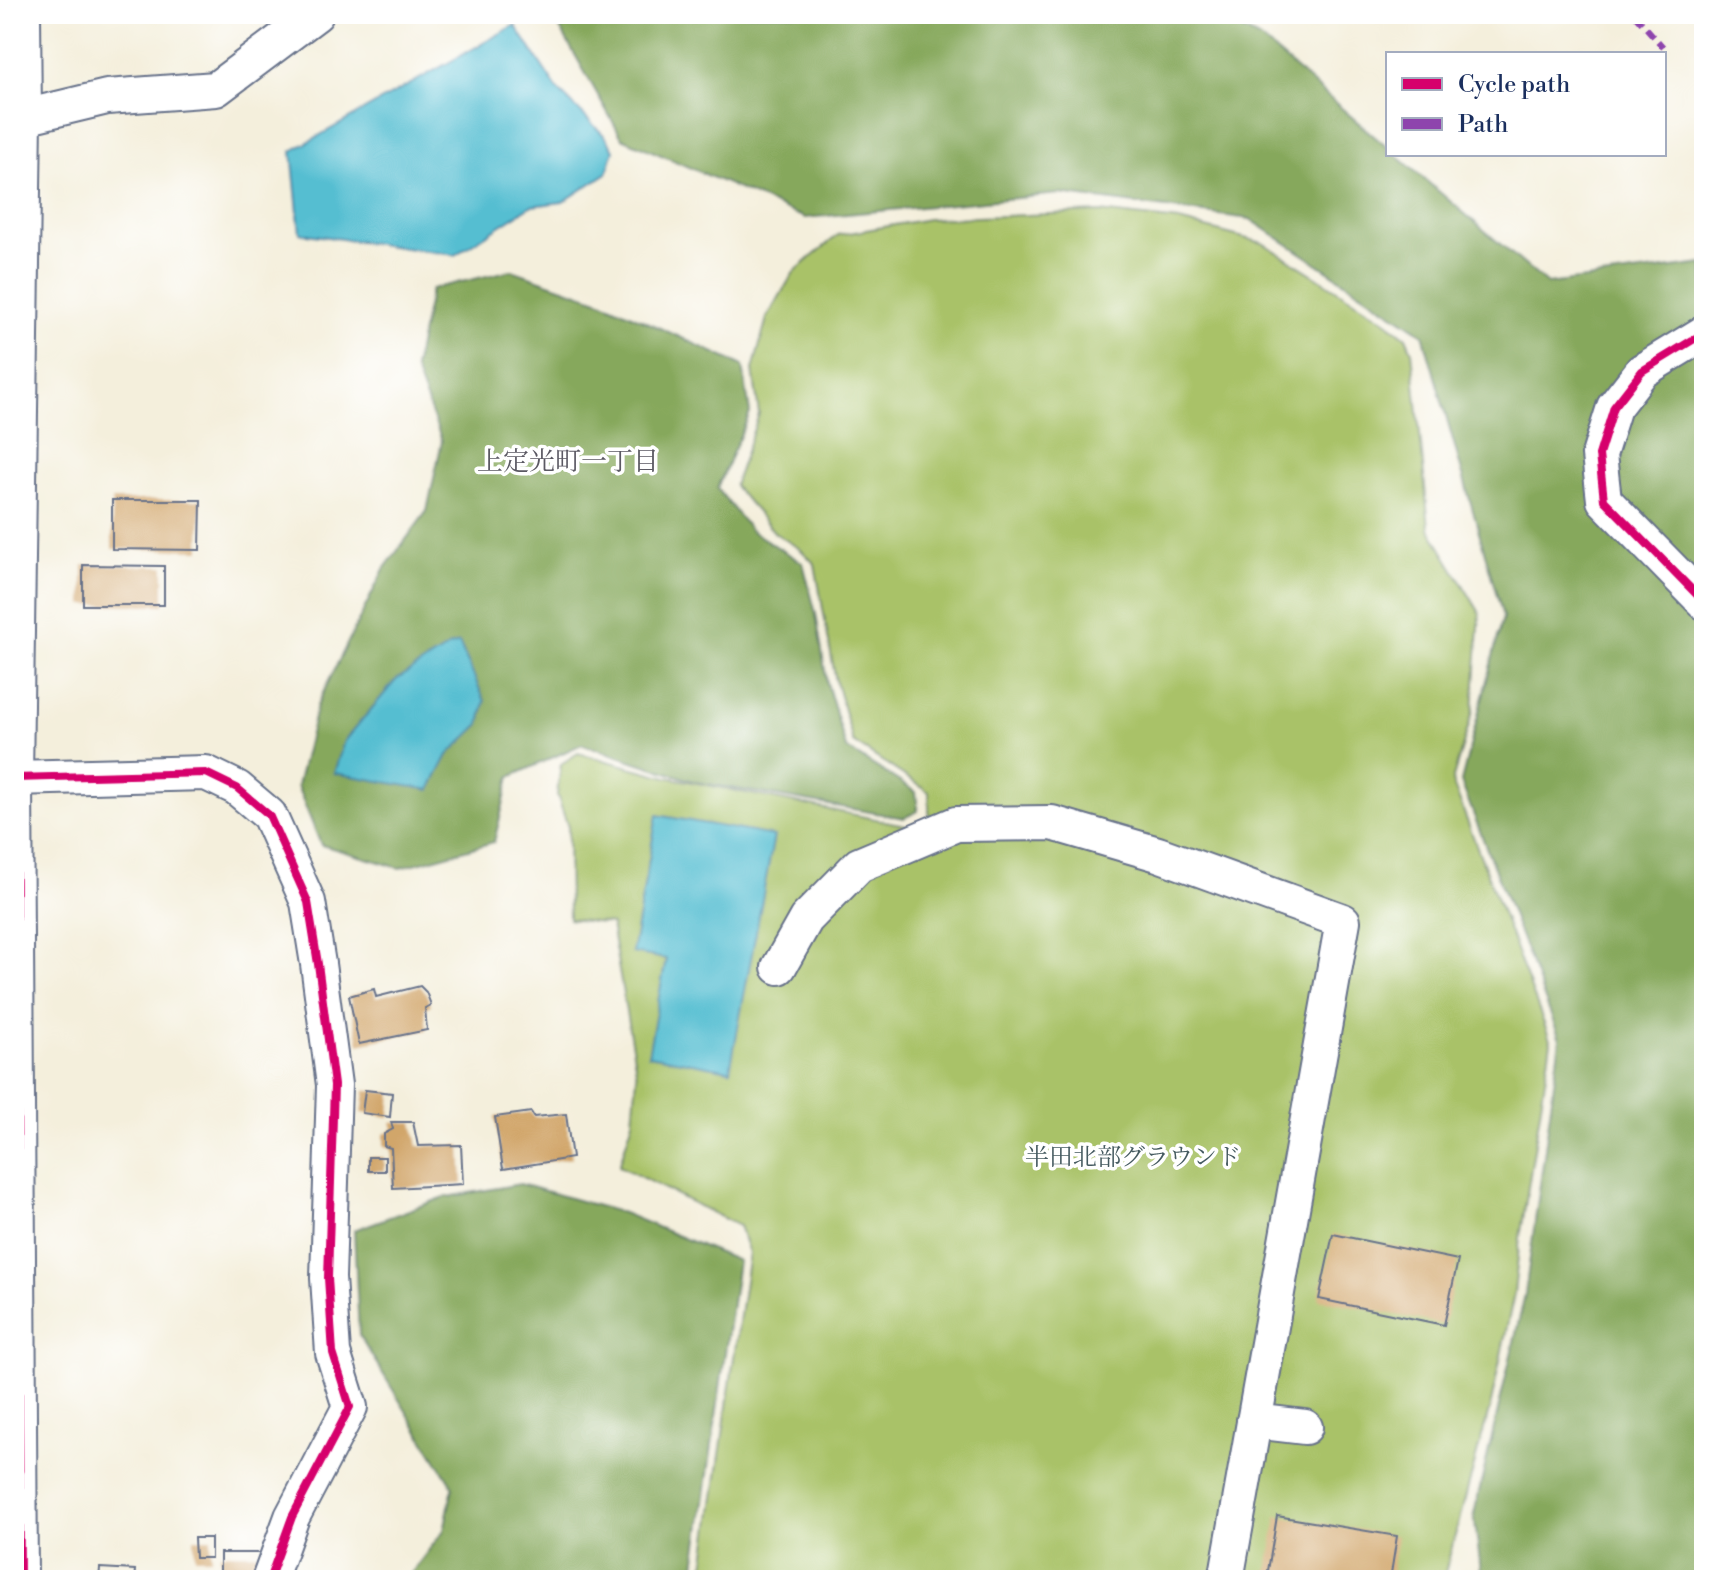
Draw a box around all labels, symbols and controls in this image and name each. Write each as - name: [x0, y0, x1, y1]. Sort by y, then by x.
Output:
- legend: [1386, 52, 1666, 156]
- text: Cycle path: [1458, 70, 1570, 100]
- text: Path: [1458, 110, 1508, 140]
- district label: 上定光町一丁目: [477, 446, 659, 478]
- park label: 半田北部グラウンド: [1025, 1143, 1241, 1173]

